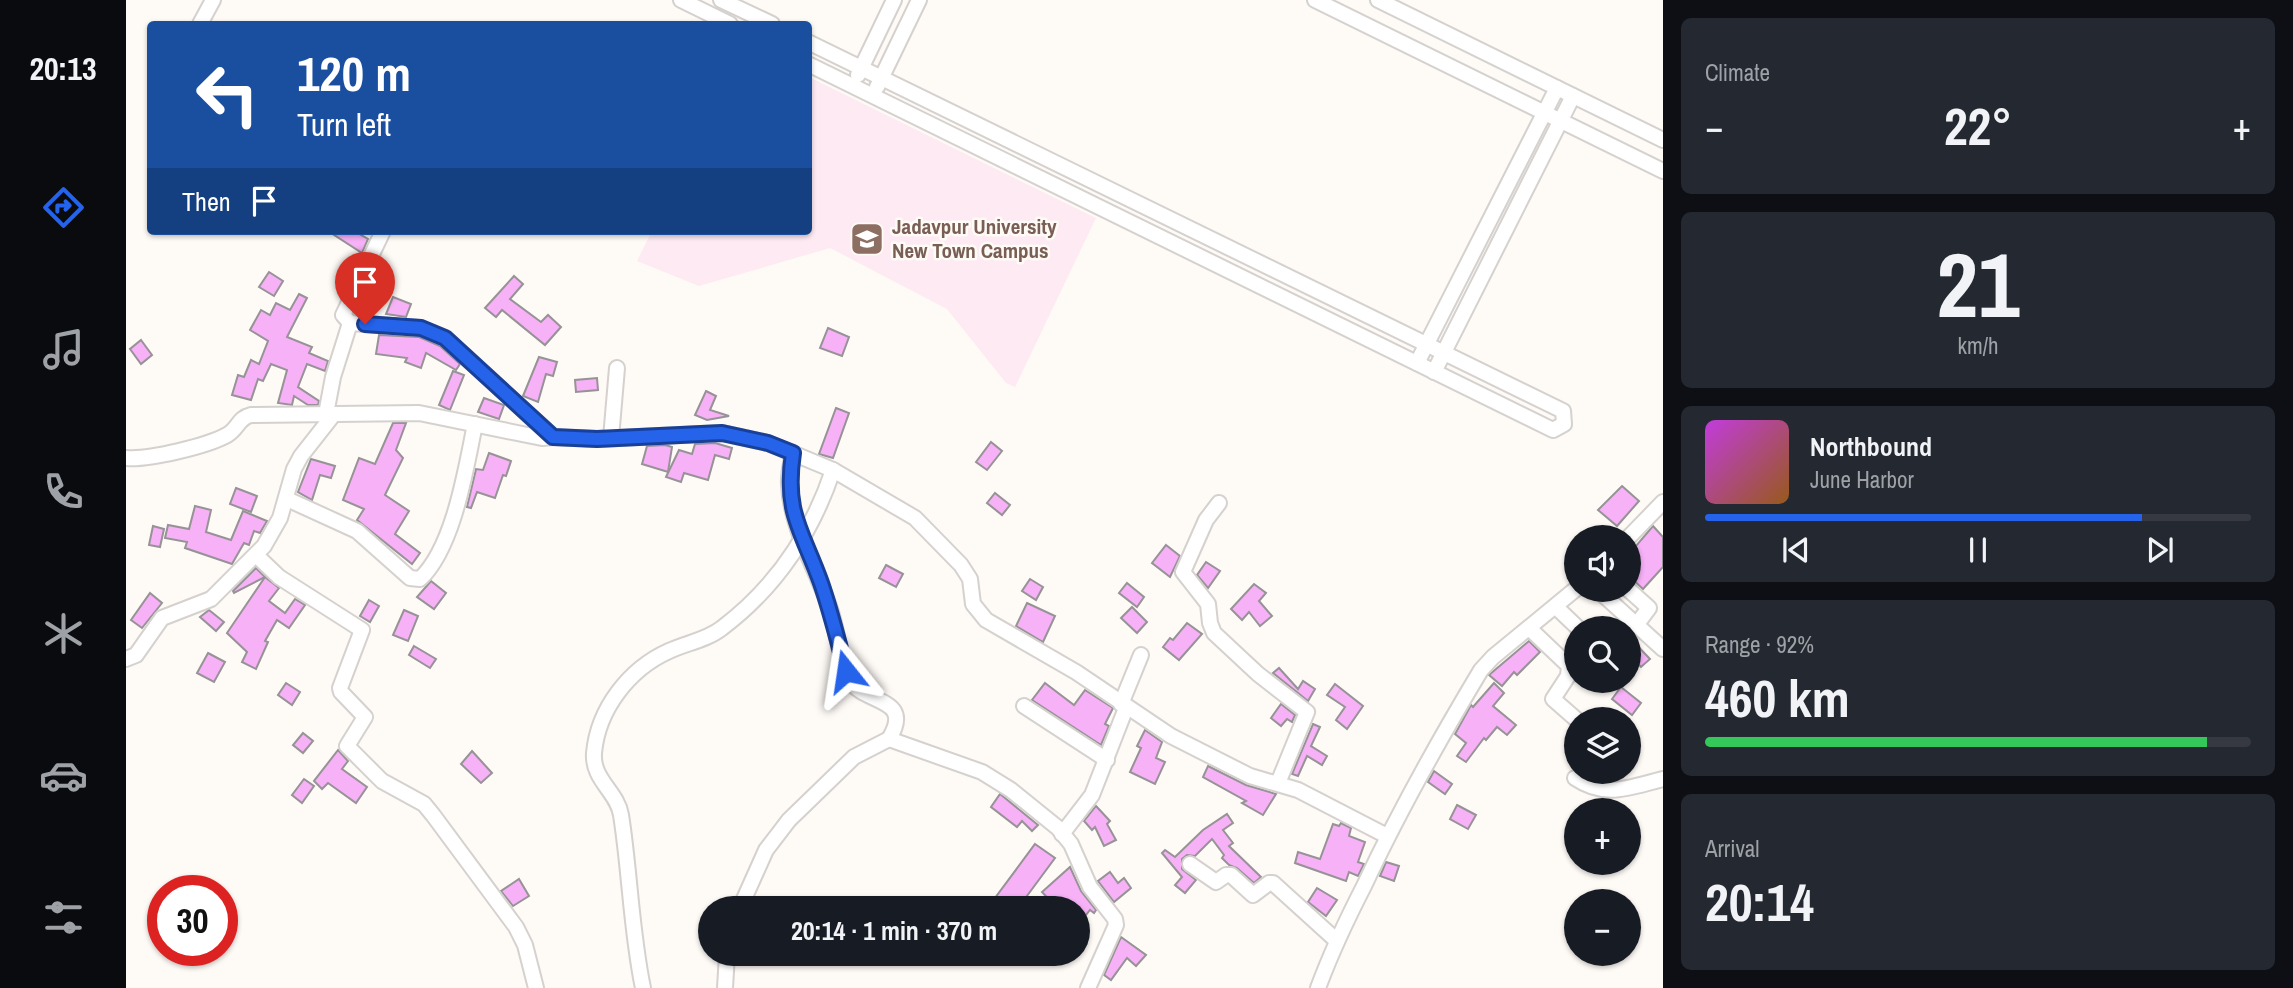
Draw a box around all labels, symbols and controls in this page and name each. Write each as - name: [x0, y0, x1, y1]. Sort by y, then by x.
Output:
- text: 120 m: [297, 40, 411, 106]
- text: 20:13: [29, 47, 97, 90]
- icon: left: [182, 49, 273, 140]
- text: Climate: [1705, 57, 1770, 88]
- text: 22°: [1944, 91, 2012, 161]
- text: −: [1705, 101, 1723, 152]
- text: +: [2233, 101, 2251, 152]
- text: Turn left: [297, 103, 391, 146]
- icon: arrive: [245, 182, 283, 220]
- icon: directions: [39, 183, 88, 232]
- text: Then: [182, 184, 231, 219]
- place label: Jadavpur University New Town Campus: [892, 212, 1057, 265]
- school or university icon: Jadavpur University New Town Campus: [848, 220, 886, 258]
- text: 21: [1937, 223, 2020, 345]
- pin: [335, 252, 395, 324]
- icon: arrive: [346, 263, 384, 301]
- icon: music: [39, 325, 88, 374]
- text: km/h: [1958, 330, 1998, 361]
- text: Northbound: [1810, 429, 1932, 464]
- text: June Harbor: [1810, 464, 1914, 495]
- icon: phone: [39, 467, 88, 516]
- map controls: [1564, 525, 1641, 966]
- button: sound: [1564, 525, 1641, 602]
- icon: previous: [1777, 531, 1815, 569]
- icon: pause: [1959, 531, 1997, 569]
- icon: next: [2141, 531, 2179, 569]
- icon: climate: [39, 609, 88, 658]
- button: search: [1564, 616, 1641, 693]
- text: Range · 92%: [1705, 629, 1814, 660]
- position arrow: [809, 634, 883, 708]
- text: 460 km: [1705, 663, 1850, 733]
- button: layers: [1564, 707, 1641, 784]
- icon: car: [39, 751, 88, 800]
- button: +: [1564, 798, 1641, 875]
- text: Arrival: [1705, 833, 1760, 864]
- text: 20:14: [1705, 867, 1814, 937]
- speed limit sign: 30: [147, 875, 238, 966]
- button: −: [1564, 889, 1641, 966]
- icon: filters: [39, 893, 88, 942]
- text: 20:14 · 1 min · 370 m: [791, 913, 997, 948]

